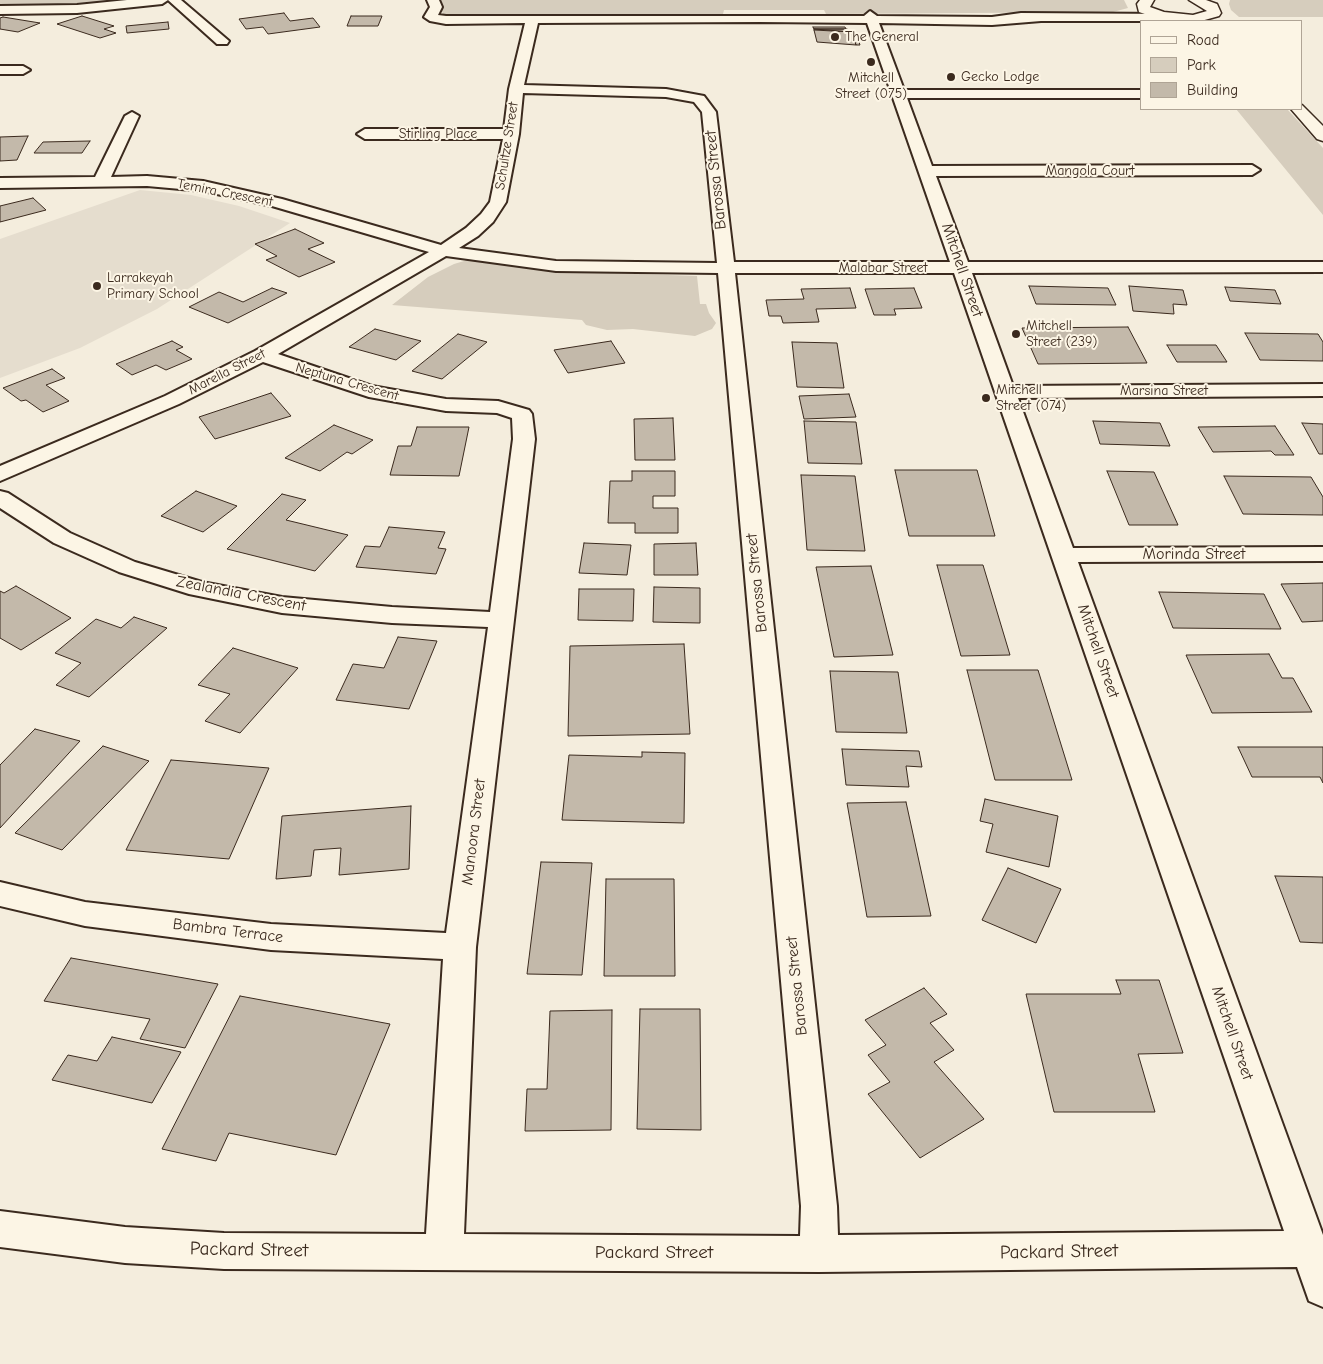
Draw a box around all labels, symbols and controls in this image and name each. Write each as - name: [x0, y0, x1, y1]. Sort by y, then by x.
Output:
- legend: [1140, 20, 1303, 110]
- place label: The General: [845, 29, 919, 45]
- marker: The General: [829, 31, 841, 43]
- text: Road: [1187, 31, 1219, 49]
- marker: Mitchell Street (075): [865, 56, 877, 68]
- text: Park: [1187, 56, 1216, 74]
- place label: Gecko Lodge: [961, 69, 1039, 85]
- place label: Mitchell Street (075): [835, 70, 907, 102]
- marker: Gecko Lodge: [945, 71, 957, 83]
- text: Building: [1187, 81, 1238, 99]
- street label: Schultze Street: [492, 101, 522, 191]
- street label: Stirling Place: [399, 126, 477, 142]
- street label: Barossa Street: [701, 130, 731, 230]
- street label: Mangola Court: [1045, 163, 1135, 179]
- street label: Temira Crescent: [176, 175, 274, 211]
- street label: Mitchell Street: [937, 221, 987, 319]
- street label: Malabar Street: [838, 260, 928, 276]
- place label: Larrakeyah Primary School: [107, 270, 199, 302]
- marker: Larrakeyah Primary School: [91, 280, 103, 292]
- place label: Mitchell Street (239): [1026, 318, 1097, 351]
- marker: Mitchell Street (239): [1010, 328, 1022, 340]
- street label: Marella Street: [186, 345, 268, 399]
- street label: Neptuna Crescent: [293, 359, 401, 405]
- place label: Mitchell Street (074): [996, 382, 1066, 414]
- street label: Marsina Street: [1120, 383, 1208, 399]
- marker: Mitchell Street (074): [980, 392, 992, 404]
- street label: Barossa Street: [742, 533, 772, 633]
- street label: Morinda Street: [1143, 544, 1245, 564]
- street label: Zealandia Crescent: [175, 572, 307, 616]
- street label: Mitchell Street: [1073, 602, 1123, 700]
- street label: Manoora Street: [458, 778, 490, 886]
- street label: Bambra Terrace: [172, 915, 284, 947]
- street label: Barossa Street: [782, 936, 812, 1036]
- street label: Mitchell Street: [1207, 984, 1257, 1082]
- street label: Packard Street: [190, 1238, 308, 1262]
- street label: Packard Street: [1000, 1240, 1118, 1264]
- street label: Packard Street: [595, 1242, 713, 1264]

